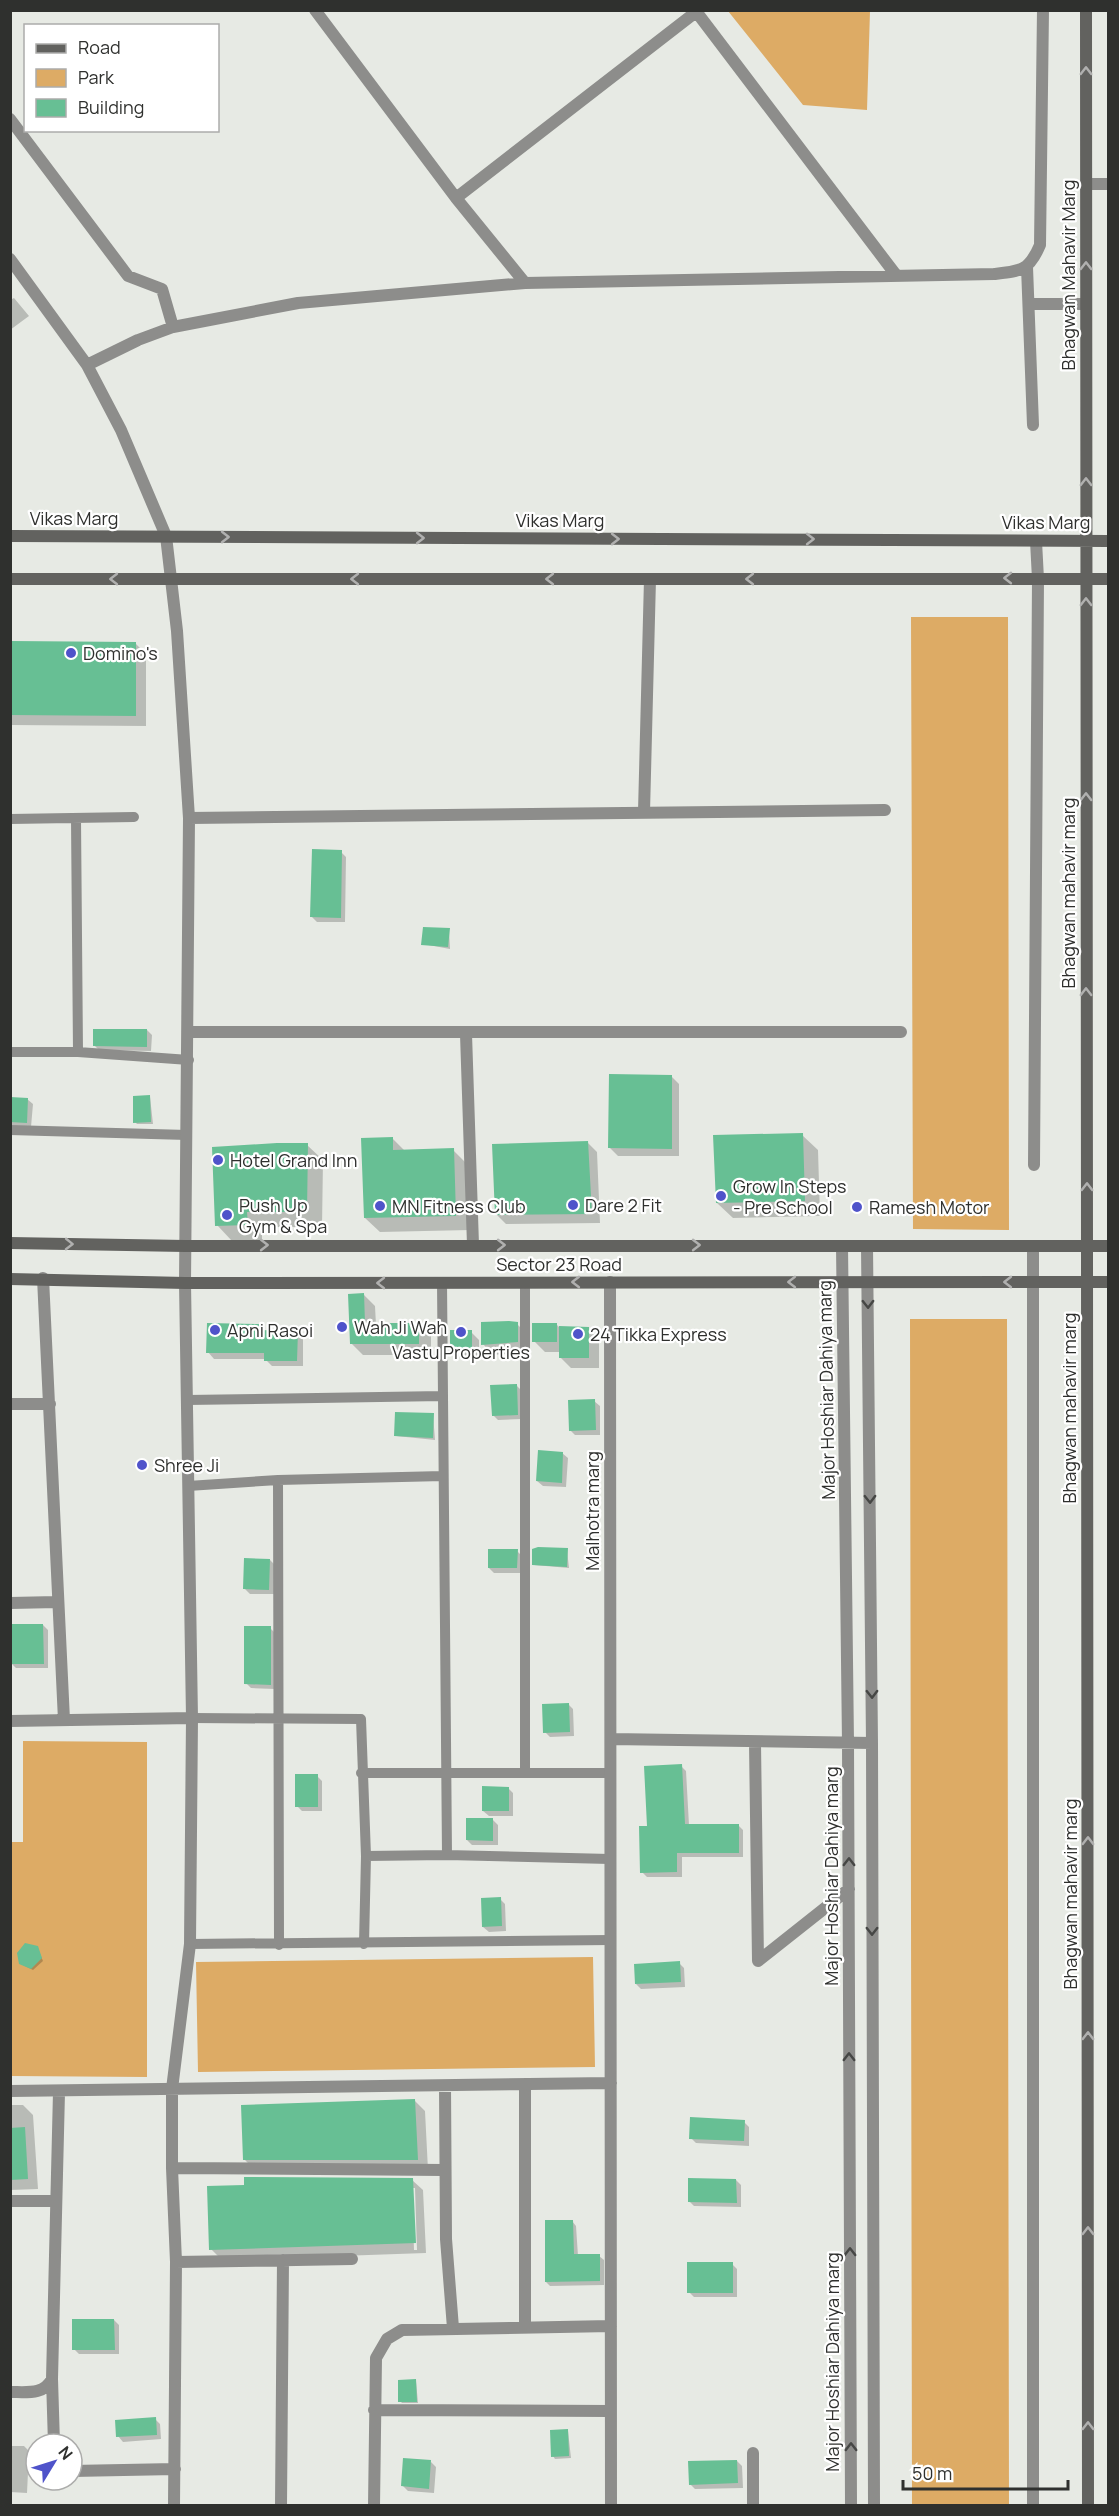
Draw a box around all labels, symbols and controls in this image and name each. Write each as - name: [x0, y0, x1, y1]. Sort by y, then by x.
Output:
- legend: [24, 24, 219, 132]
- text: Road: [78, 35, 121, 59]
- text: Park: [78, 65, 115, 89]
- one-way arrow: [1080, 66, 1092, 75]
- text: Building: [78, 95, 144, 119]
- street label: Bhagwan Mahavir Marg: [1056, 180, 1080, 370]
- one-way arrow: [1080, 261, 1092, 270]
- one-way arrow: [1080, 477, 1092, 486]
- street label: Vikas Marg: [30, 506, 118, 530]
- street label: Vikas Marg: [516, 508, 604, 532]
- street label: Vikas Marg: [1002, 510, 1090, 534]
- one-way arrow: [220, 531, 229, 543]
- one-way arrow: [415, 532, 424, 544]
- one-way arrow: [610, 533, 619, 545]
- one-way arrow: [805, 533, 814, 546]
- one-way arrow: [1004, 572, 1013, 585]
- one-way arrow: [110, 573, 119, 585]
- one-way arrow: [350, 573, 359, 585]
- one-way arrow: [545, 573, 554, 585]
- one-way arrow: [746, 573, 755, 585]
- one-way arrow: [1080, 598, 1092, 607]
- place label: Domino's: [83, 641, 158, 665]
- marker: Domino's: [64, 646, 78, 660]
- one-way arrow: [1080, 793, 1092, 802]
- street label: Bhagwan mahavir marg: [1056, 797, 1080, 989]
- one-way arrow: [1080, 988, 1092, 997]
- place label: Hotel Grand Inn: [230, 1148, 357, 1172]
- marker: Hotel Grand Inn: [211, 1153, 225, 1167]
- place label: Grow In Steps - Pre School: [733, 1174, 846, 1219]
- one-way arrow: [1081, 1183, 1093, 1192]
- marker: Grow In Steps - Pre School: [714, 1189, 728, 1203]
- place label: Push Up Gym & Spa: [239, 1193, 327, 1238]
- place label: Dare 2 Fit: [585, 1193, 662, 1217]
- place label: MN Fitness Club: [392, 1194, 526, 1218]
- place label: Ramesh Motor: [869, 1195, 990, 1219]
- marker: Dare 2 Fit: [566, 1198, 580, 1212]
- marker: MN Fitness Club: [373, 1199, 387, 1213]
- marker: Ramesh Motor: [850, 1200, 864, 1214]
- marker: Push Up Gym & Spa: [220, 1208, 234, 1222]
- one-way arrow: [64, 1237, 73, 1250]
- one-way arrow: [259, 1239, 268, 1251]
- one-way arrow: [496, 1239, 505, 1251]
- one-way arrow: [691, 1239, 700, 1251]
- street label: Sector 23 Road: [496, 1252, 622, 1276]
- one-way arrow: [571, 1276, 580, 1288]
- one-way arrow: [787, 1276, 796, 1288]
- one-way arrow: [1003, 1276, 1012, 1288]
- one-way arrow: [376, 1277, 385, 1289]
- street label: Major Hoshiar Dahiya marg: [812, 1280, 840, 1500]
- one-way arrow: [862, 1300, 874, 1309]
- street label: Bhagwan mahavir marg: [1057, 1312, 1081, 1504]
- place label: Wah Ji Wah: [354, 1315, 447, 1339]
- place label: Apni Rasoi: [227, 1318, 313, 1342]
- marker: Wah Ji Wah: [335, 1320, 349, 1334]
- place label: 24 Tikka Express: [590, 1322, 727, 1346]
- marker: Apni Rasoi: [208, 1323, 222, 1337]
- marker: Vastu Properties: [454, 1325, 468, 1339]
- marker: 24 Tikka Express: [571, 1327, 585, 1341]
- place label: Vastu Properties: [392, 1340, 530, 1364]
- street label: Malhotra marg: [580, 1451, 604, 1571]
- place label: Shree Ji: [154, 1453, 219, 1477]
- marker: Shree Ji: [135, 1458, 149, 1472]
- one-way arrow: [864, 1495, 876, 1504]
- one-way arrow: [865, 1690, 878, 1699]
- street label: Major Hoshiar Dahiya marg: [819, 1766, 843, 1986]
- street label: Bhagwan mahavir marg: [1058, 1798, 1082, 1990]
- one-way arrow: [1082, 1837, 1094, 1846]
- one-way arrow: [843, 1858, 855, 1867]
- one-way arrow: [866, 1927, 878, 1936]
- one-way arrow: [1082, 2032, 1094, 2041]
- one-way arrow: [843, 2053, 855, 2062]
- one-way arrow: [1082, 2227, 1094, 2236]
- one-way arrow: [844, 2248, 856, 2257]
- street label: Major Hoshiar Dahiya marg: [820, 2252, 844, 2472]
- one-way arrow: [1082, 2422, 1094, 2431]
- north arrow: [24, 2432, 84, 2492]
- text: N: [54, 2441, 78, 2464]
- one-way arrow: [845, 2443, 857, 2452]
- scale bar: [903, 2453, 1068, 2491]
- text: 50 m: [912, 2461, 952, 2485]

